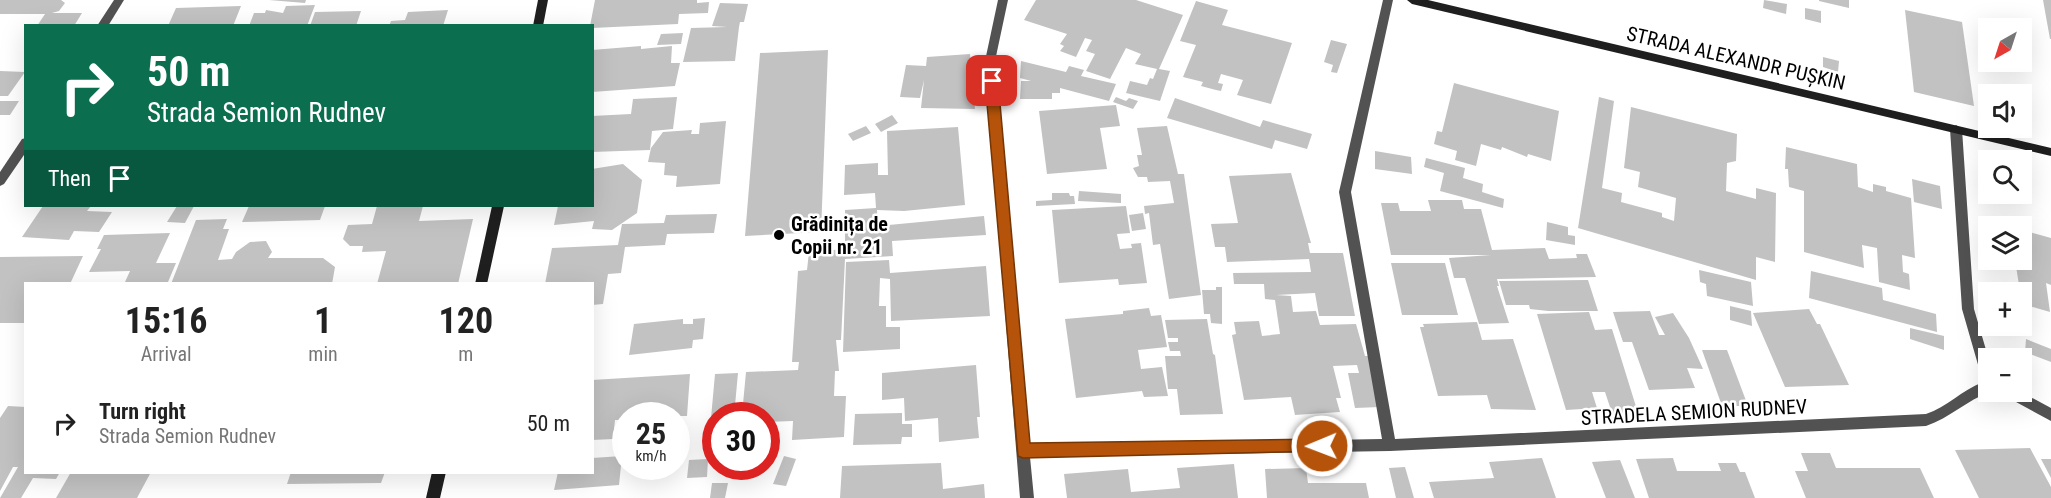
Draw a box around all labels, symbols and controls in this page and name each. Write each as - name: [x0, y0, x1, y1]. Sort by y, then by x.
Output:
- north arrow: [1978, 18, 2032, 72]
- map controls: [1978, 18, 2032, 402]
- street label: STRADA ALEXANDR PUȘKIN: [1624, 21, 1848, 95]
- text: 50 m: [147, 47, 230, 96]
- icon: right: [48, 48, 126, 126]
- pin: [966, 55, 1017, 106]
- icon: arrive: [975, 64, 1008, 97]
- button: sound: [1978, 84, 2032, 138]
- text: Strada Semion Rudnev: [147, 97, 386, 129]
- button: search: [1978, 150, 2032, 204]
- icon: arrive: [103, 162, 136, 195]
- text: Then: [48, 166, 91, 191]
- place label: Grădinița de Copii nr. 21: [791, 212, 888, 259]
- button: layers: [1978, 216, 2032, 270]
- marker: Grădinița de Copii nr. 21: [772, 228, 786, 242]
- button: +: [1978, 282, 2032, 336]
- text: 15:16: [125, 300, 207, 342]
- text: 1: [314, 300, 332, 342]
- text: 120: [439, 300, 493, 342]
- text: Arrival: [141, 342, 192, 366]
- text: min: [308, 342, 338, 366]
- text: m: [458, 342, 473, 366]
- button: −: [1978, 348, 2032, 402]
- street label: STRADELA SEMION RUDNEV: [1580, 394, 1808, 430]
- text: Turn right: [99, 399, 186, 424]
- speed limit sign: 30: [702, 402, 780, 480]
- icon: right: [48, 407, 81, 440]
- text: 50 m: [527, 411, 570, 436]
- position arrow: [1290, 414, 1354, 478]
- text: 25: [636, 416, 666, 451]
- text: Strada Semion Rudnev: [99, 424, 276, 448]
- text: km/h: [636, 447, 666, 465]

